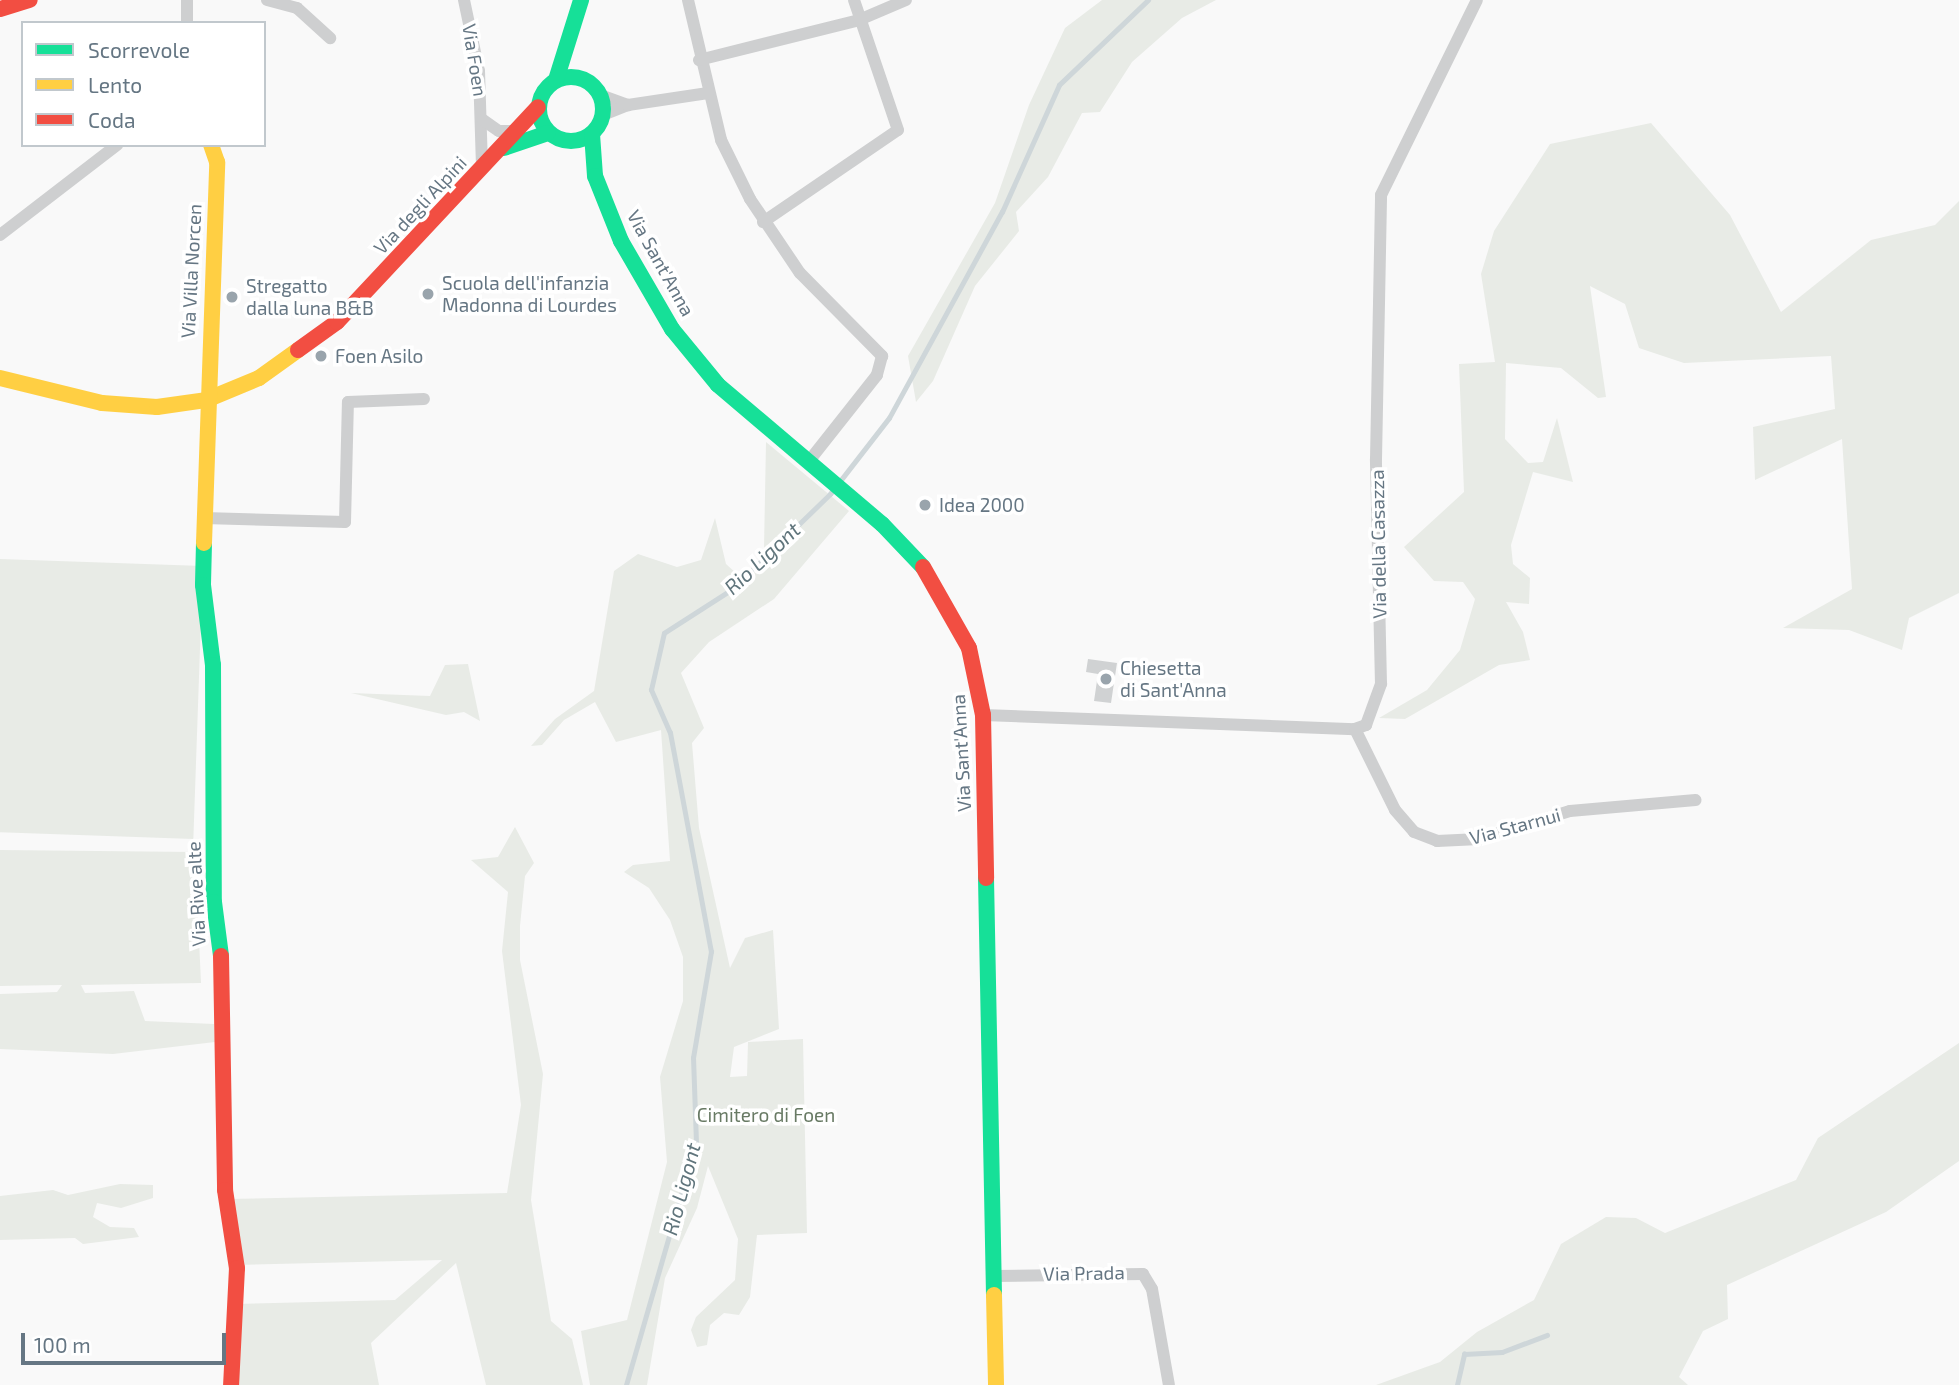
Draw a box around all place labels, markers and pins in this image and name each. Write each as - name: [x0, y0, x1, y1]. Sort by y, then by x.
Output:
- place label: Scuola dell'infanzia Madonna di Lourdes: [442, 272, 617, 316]
- place label: Stregatto dalla luna B&B: [246, 275, 374, 319]
- marker: Scuola dell'infanzia Madonna di Lourdes: [420, 286, 436, 302]
- marker: Stregatto dalla luna B&B: [224, 289, 240, 305]
- place label: Foen Asilo: [335, 345, 424, 367]
- marker: Foen Asilo: [313, 348, 329, 364]
- place label: Idea 2000: [939, 494, 1025, 516]
- marker: Idea 2000: [917, 497, 933, 513]
- place label: Chiesetta di Sant'Anna: [1120, 657, 1227, 701]
- marker: Chiesetta di Sant'Anna: [1098, 671, 1114, 687]

